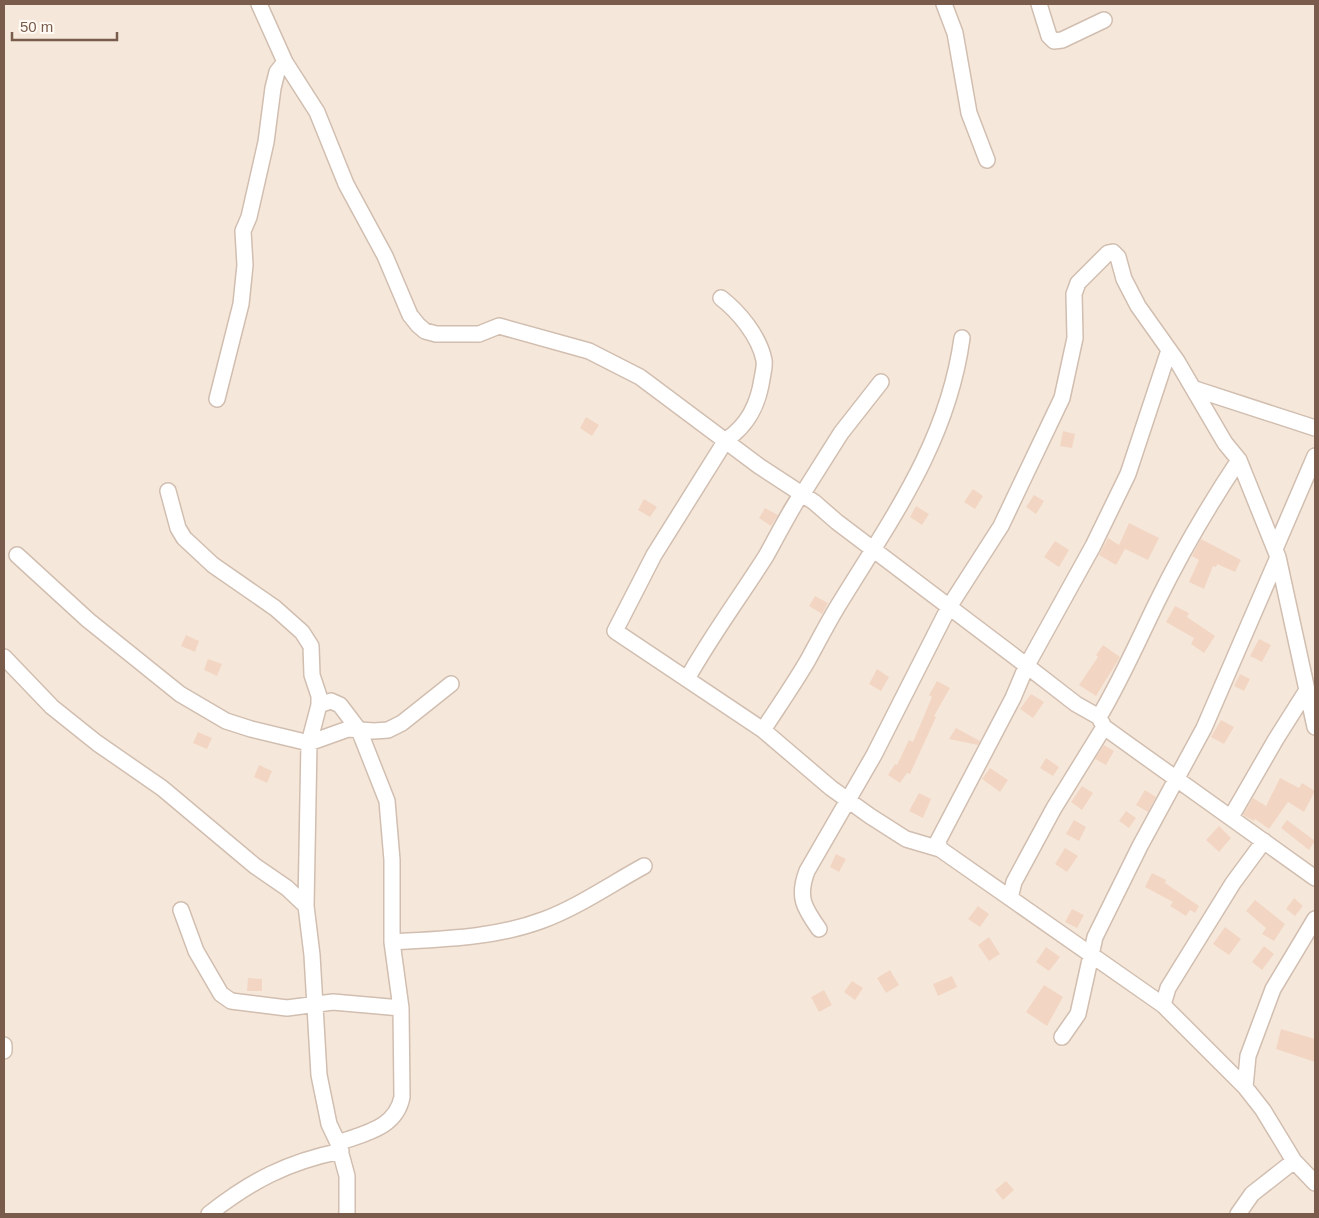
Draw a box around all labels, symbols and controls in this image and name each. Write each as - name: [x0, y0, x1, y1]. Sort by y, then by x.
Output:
- scale bar: [12, 10, 118, 42]
- text: 50 m: [20, 18, 53, 35]

